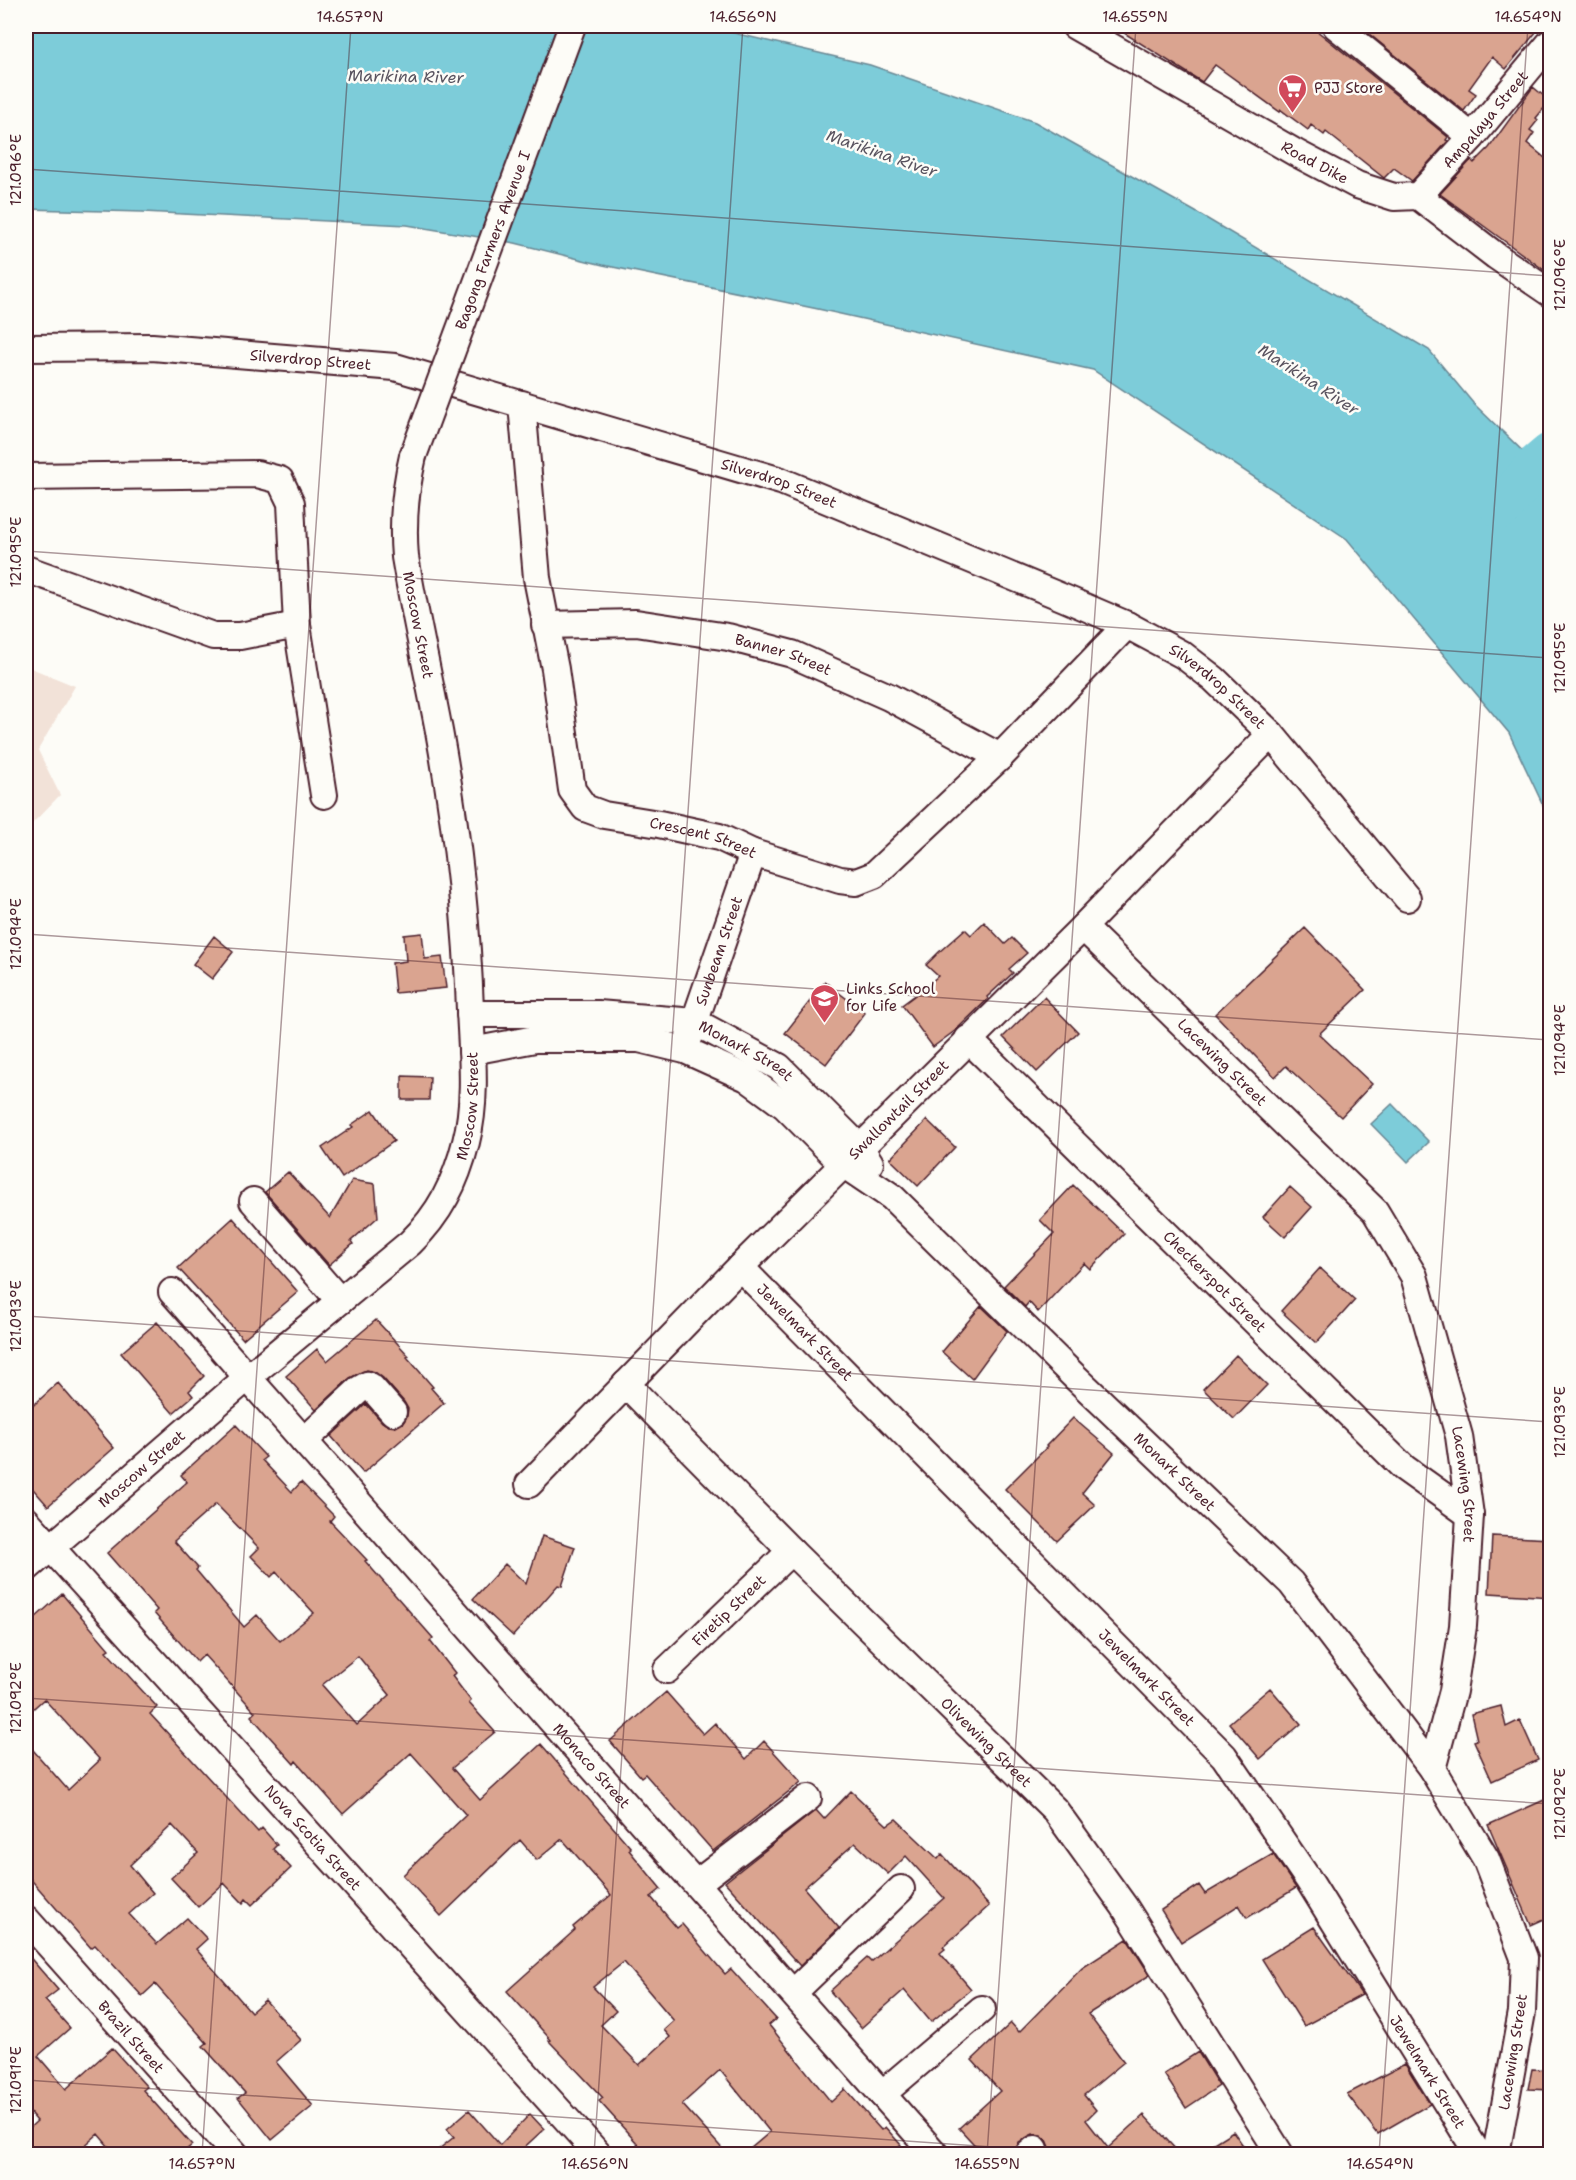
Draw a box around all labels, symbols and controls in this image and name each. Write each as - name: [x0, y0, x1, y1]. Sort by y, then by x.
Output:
- text: 14.657°N: [317, 7, 383, 27]
- text: 14.656°N: [709, 7, 777, 27]
- text: 14.655°N: [1102, 7, 1168, 27]
- text: 14.654°N: [1494, 7, 1562, 27]
- water label: Marikina River: [348, 65, 465, 88]
- street label: Ampalaya Street: [1438, 67, 1533, 173]
- supermarket icon: PJJ Store: [1277, 72, 1309, 114]
- place label: PJJ Store: [1314, 78, 1383, 98]
- water label: Marikina River: [824, 125, 941, 182]
- text: 121.096°E: [6, 134, 26, 206]
- street label: Road Dike: [1277, 137, 1352, 189]
- street label: Bagong Farmers Avenue I: [451, 148, 535, 332]
- text: 121.096°E: [1550, 239, 1570, 311]
- water label: Marikina River: [1254, 339, 1363, 420]
- street label: Silverdrop Street: [249, 345, 372, 375]
- street label: Silverdrop Street: [719, 454, 840, 513]
- text: 121.095°E: [6, 516, 26, 588]
- street label: Moscow Street: [398, 570, 438, 680]
- text: 121.095°E: [1550, 622, 1570, 694]
- street label: Banner Street: [733, 629, 835, 680]
- street label: Silverdrop Street: [1166, 639, 1270, 733]
- street label: Crescent Street: [648, 813, 760, 863]
- street label: Sunbeam Street: [691, 894, 747, 1008]
- text: 121.094°E: [6, 898, 26, 970]
- place label: Links School for Life: [846, 979, 936, 1016]
- school or university icon: Links School for Life: [809, 982, 841, 1024]
- text: 121.094°E: [1550, 1004, 1570, 1076]
- street label: Lacewing Street: [1173, 1014, 1271, 1110]
- street label: Monark Street: [695, 1016, 798, 1086]
- street label: Moscow Street: [451, 1052, 483, 1163]
- street label: Swallowtail Street: [844, 1056, 953, 1164]
- street label: Checkerspot Street: [1159, 1226, 1271, 1337]
- street label: Jewelmark Street: [752, 1279, 857, 1385]
- text: 121.093°E: [6, 1280, 26, 1352]
- text: 121.093°E: [1550, 1386, 1570, 1458]
- street label: Lacewing Street: [1447, 1424, 1480, 1543]
- street label: Moscow Street: [94, 1426, 189, 1512]
- street label: Monark Street: [1129, 1428, 1220, 1516]
- street label: Firetip Street: [688, 1570, 770, 1651]
- street label: Jewelmark Street: [1094, 1625, 1199, 1731]
- text: 121.092°E: [6, 1662, 26, 1734]
- street label: Olivewing Street: [936, 1693, 1036, 1792]
- street label: Monaco Street: [548, 1719, 635, 1813]
- text: 121.092°E: [1550, 1768, 1570, 1840]
- street label: Nova Scotia Street: [260, 1781, 366, 1895]
- street label: Lacewing Street: [1494, 1993, 1532, 2111]
- street label: Brazil Street: [93, 1997, 169, 2078]
- street label: Jewelmark Street: [1385, 2012, 1470, 2132]
- text: 121.091°E: [6, 2046, 26, 2114]
- text: 14.657°N: [169, 2154, 235, 2174]
- text: 14.656°N: [561, 2154, 629, 2174]
- text: 14.655°N: [954, 2154, 1020, 2174]
- text: 14.654°N: [1346, 2154, 1414, 2174]

